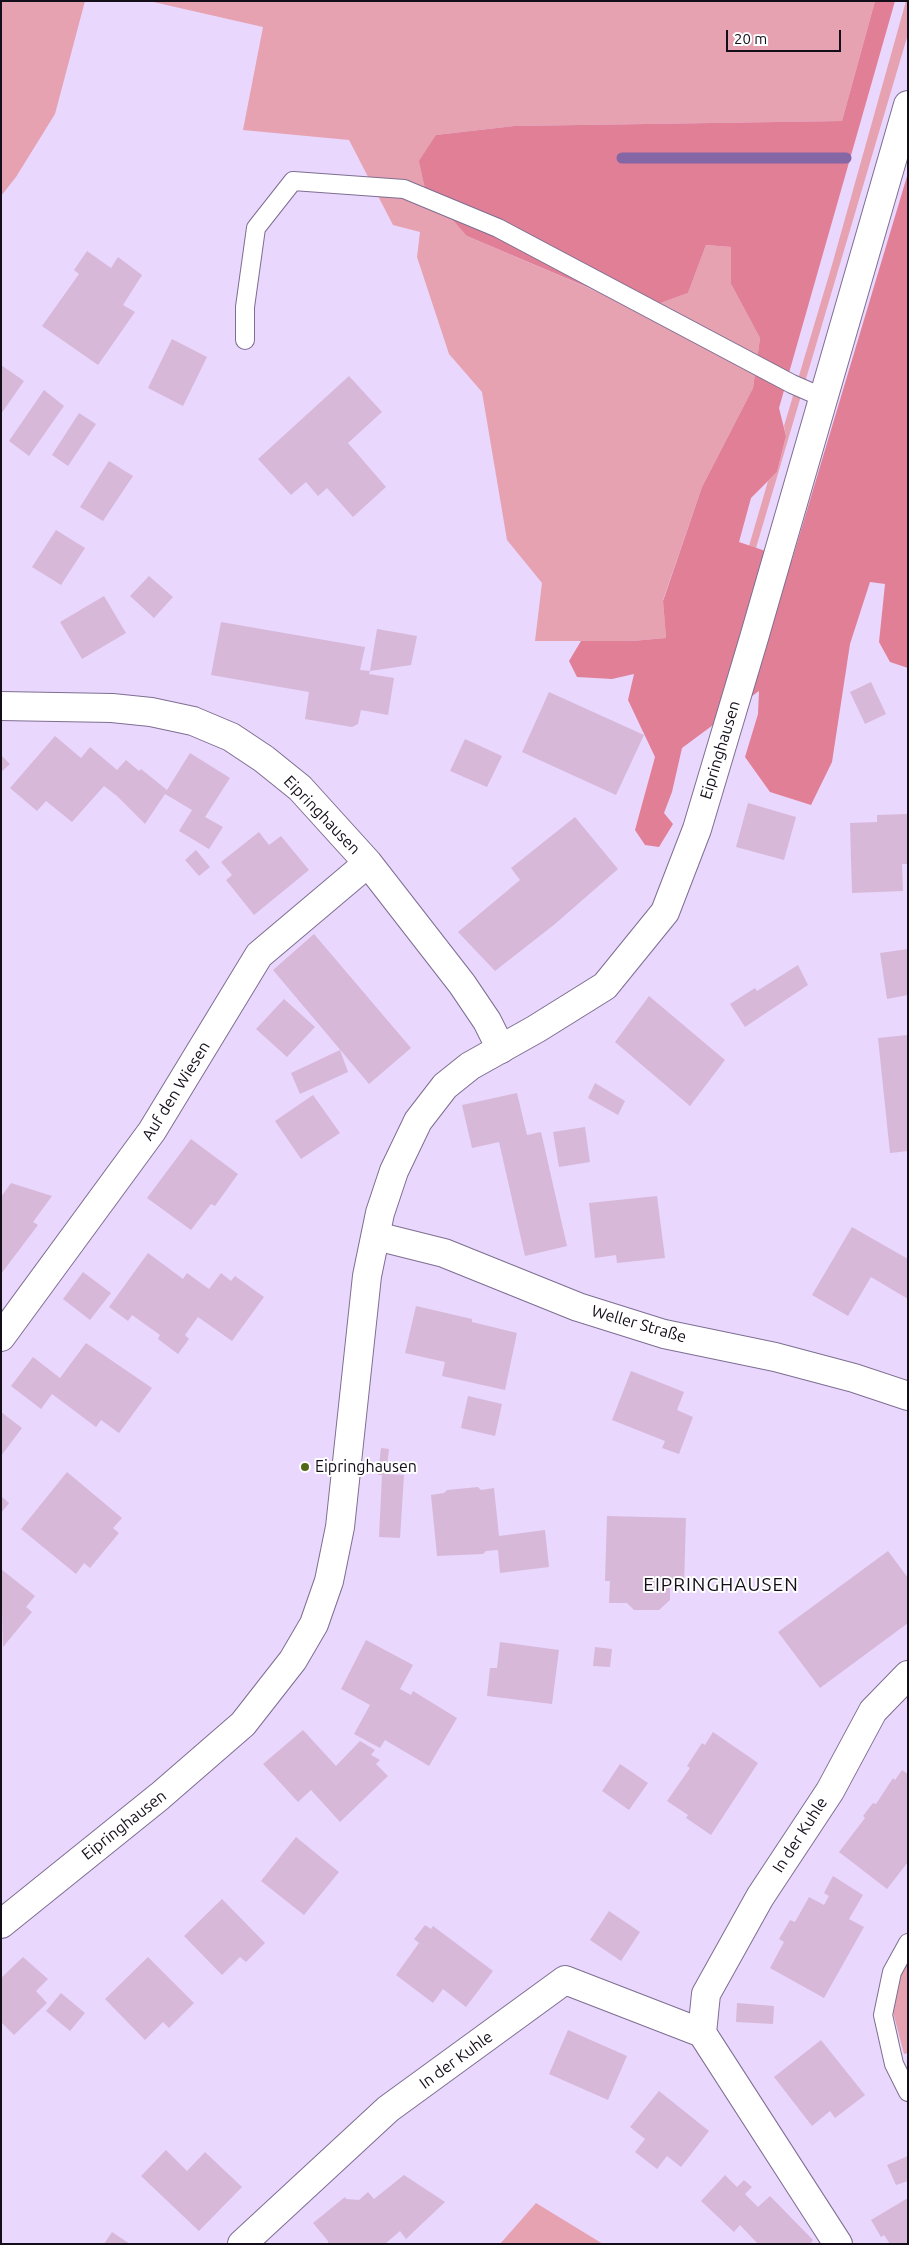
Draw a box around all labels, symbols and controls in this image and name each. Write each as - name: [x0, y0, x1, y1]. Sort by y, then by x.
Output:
- scale bar: [729, 20, 844, 52]
- text: 20 m: [734, 30, 767, 47]
- street label: Eipringhausen: [696, 698, 744, 802]
- street label: Eipringhausen: [280, 772, 364, 858]
- street label: Auf den Wiesen: [138, 1038, 214, 1144]
- street label: Weller Straße: [589, 1301, 689, 1347]
- place label: Eipringhausen: [315, 1457, 417, 1477]
- marker: Eipringhausen: [299, 1461, 311, 1473]
- district label: EIPRINGHAUSEN: [642, 1574, 800, 1596]
- street label: Eipringhausen: [78, 1786, 170, 1864]
- street label: In der Kuhle: [769, 1794, 831, 1876]
- street label: In der Kuhle: [416, 2027, 496, 2093]

